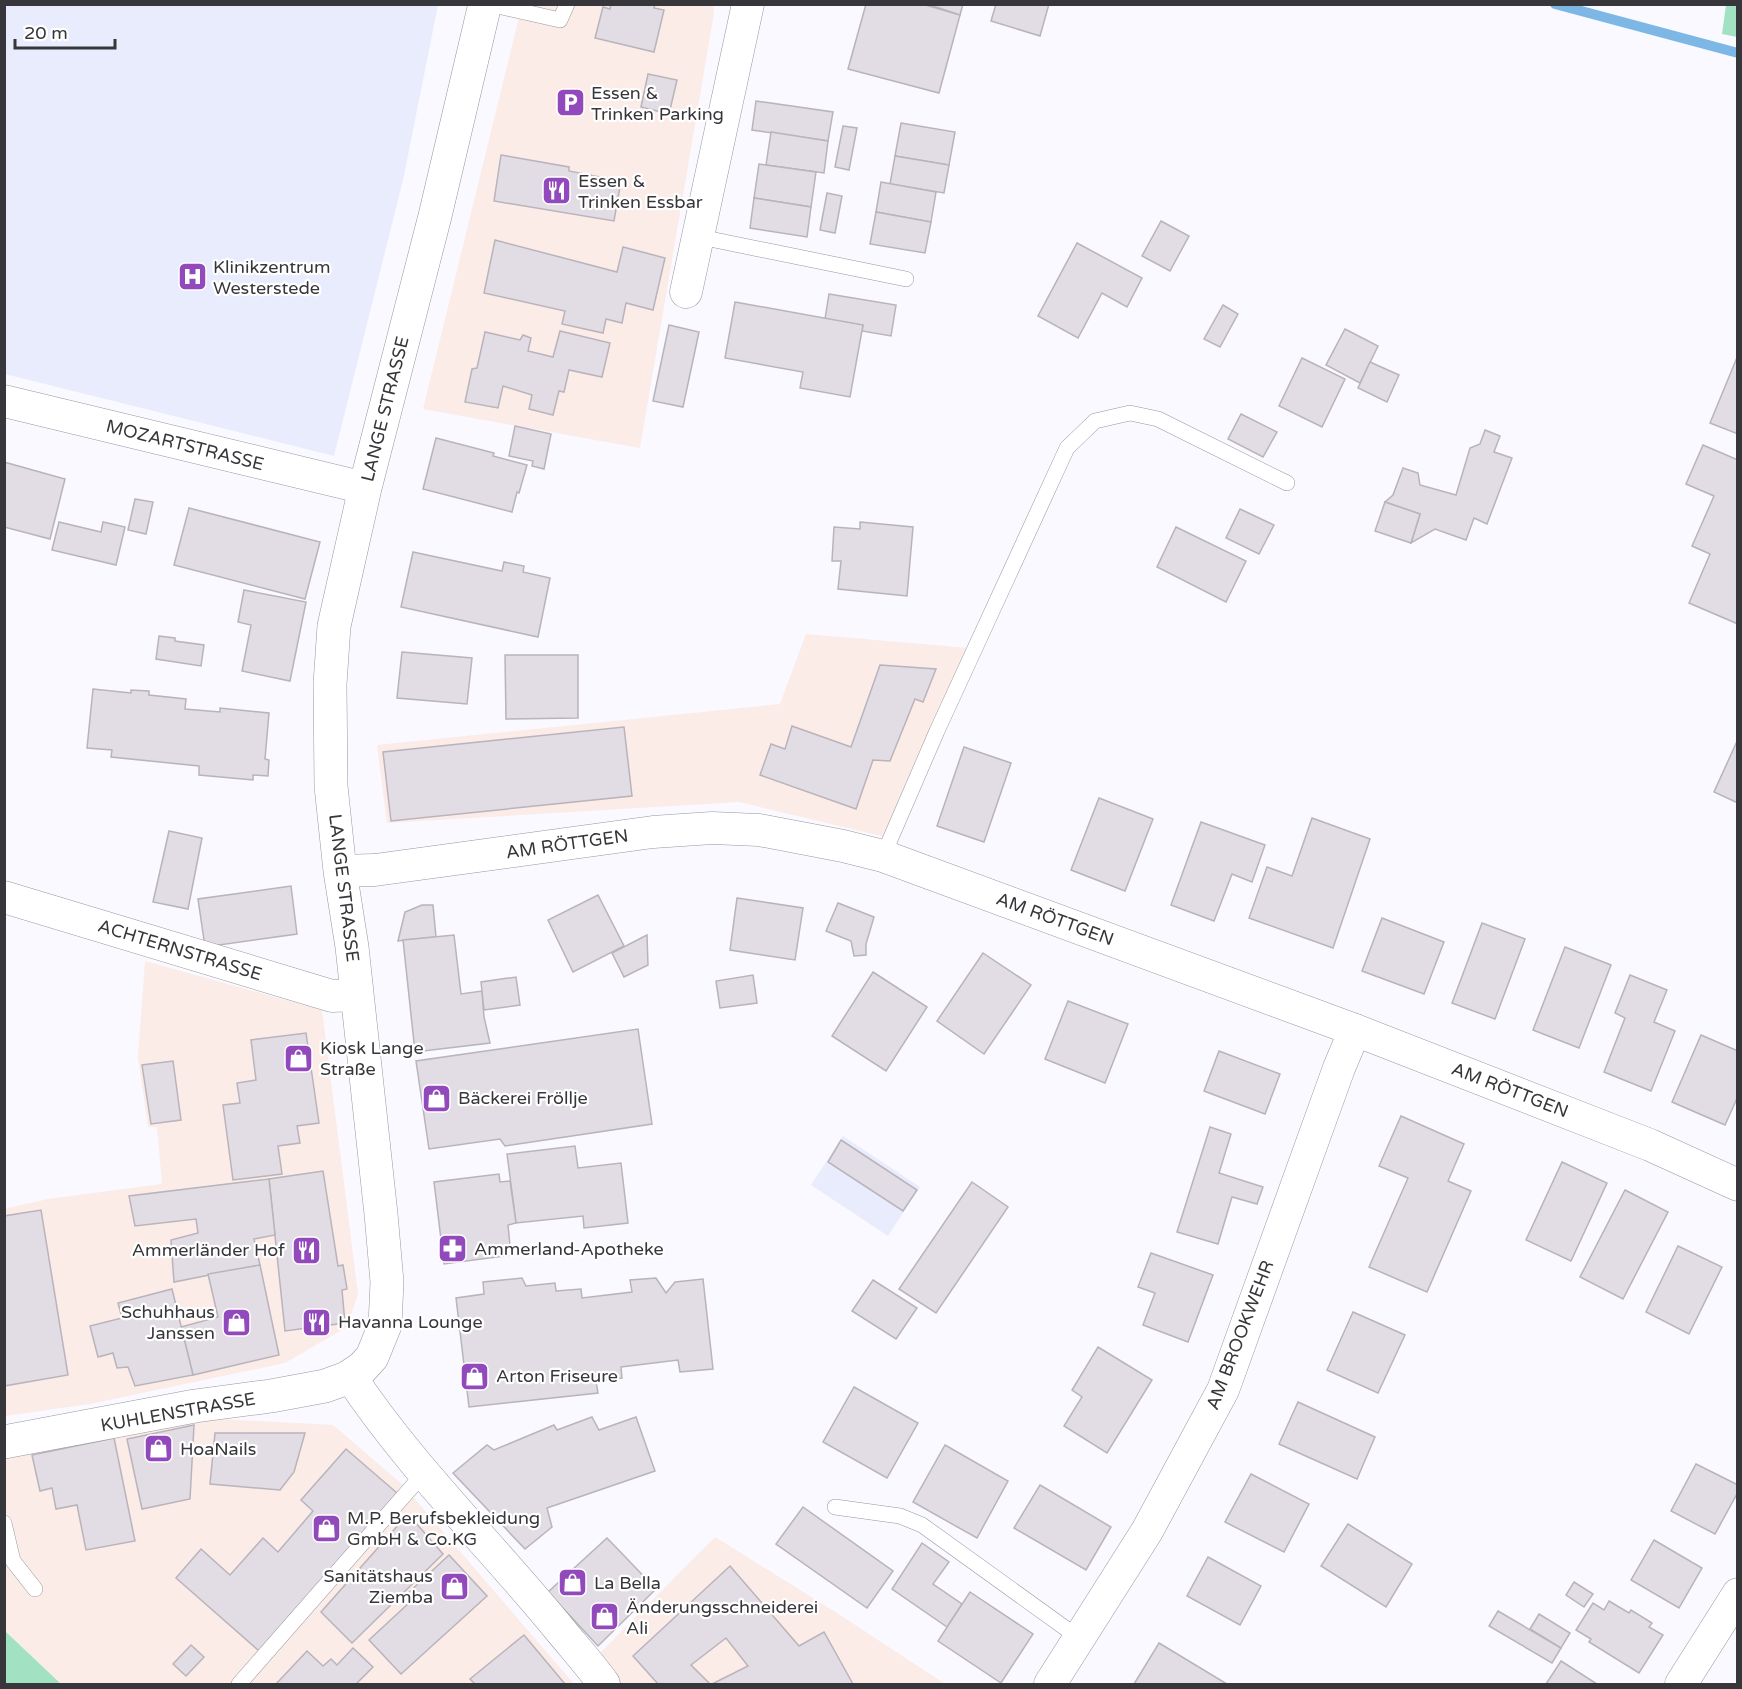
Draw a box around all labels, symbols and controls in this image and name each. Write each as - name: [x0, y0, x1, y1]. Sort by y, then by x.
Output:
- scale bar: [15, 12, 116, 50]
- text: 20 m: [24, 22, 68, 44]
- place label: Essen & Trinken Parking: [591, 82, 724, 125]
- parking icon: Essen & Trinken Parking: [554, 87, 586, 119]
- place label: Essen & Trinken Essbar: [578, 170, 703, 213]
- restaurant icon: Essen & Trinken Essbar: [541, 175, 573, 207]
- place label: Klinikzentrum Westerstede: [213, 256, 330, 299]
- hospital icon: Klinikzentrum Westerstede: [176, 261, 208, 293]
- street label: LANGE STRASSE: [356, 334, 414, 484]
- street label: MOZARTSTRASSE: [104, 415, 266, 475]
- street label: LANGE STRASSE: [324, 813, 364, 963]
- street label: AM RÖTTGEN: [504, 825, 630, 863]
- street label: AM RÖTTGEN: [993, 888, 1117, 950]
- street label: ACHTERNSTRASSE: [95, 915, 265, 985]
- place label: Kiosk Lange Straße: [320, 1037, 424, 1080]
- shop icon: Kiosk Lange Straße: [283, 1042, 315, 1074]
- street label: AM RÖTTGEN: [1448, 1058, 1572, 1122]
- shop icon: Bäckerei Fröllje: [421, 1082, 453, 1114]
- place label: Bäckerei Fröllje: [458, 1087, 588, 1109]
- pharmacy icon: Ammerland-Apotheke: [437, 1233, 469, 1265]
- restaurant icon: Ammerländer Hof: [290, 1234, 322, 1266]
- place label: Ammerland-Apotheke: [474, 1238, 664, 1260]
- place label: Ammerländer Hof: [132, 1239, 285, 1261]
- street label: AM BROOKWEHR: [1201, 1257, 1279, 1413]
- place label: Schuhhaus Janssen: [121, 1301, 215, 1344]
- shop icon: Schuhhaus Janssen: [220, 1306, 252, 1338]
- restaurant icon: Havanna Lounge: [301, 1306, 333, 1338]
- place label: Havanna Lounge: [338, 1311, 483, 1333]
- shop icon: Arton Friseure: [459, 1360, 491, 1392]
- place label: Arton Friseure: [496, 1365, 618, 1387]
- street label: KUHLENSTRASSE: [99, 1388, 257, 1436]
- shop icon: HoaNails: [143, 1433, 175, 1465]
- place label: HoaNails: [180, 1438, 256, 1460]
- place label: M.P. Berufsbekleidung GmbH & Co.KG: [347, 1507, 540, 1550]
- shop icon: M.P. Berufsbekleidung GmbH & Co.KG: [310, 1512, 342, 1544]
- place label: Sanitätshaus Ziemba: [323, 1565, 433, 1608]
- shop icon: La Bella: [557, 1567, 589, 1599]
- shop icon: Sanitätshaus Ziemba: [438, 1570, 470, 1602]
- place label: La Bella: [594, 1572, 661, 1594]
- place label: Änderungsschneiderei Ali: [626, 1596, 818, 1639]
- shop icon: Änderungsschneiderei Ali: [589, 1601, 621, 1633]

